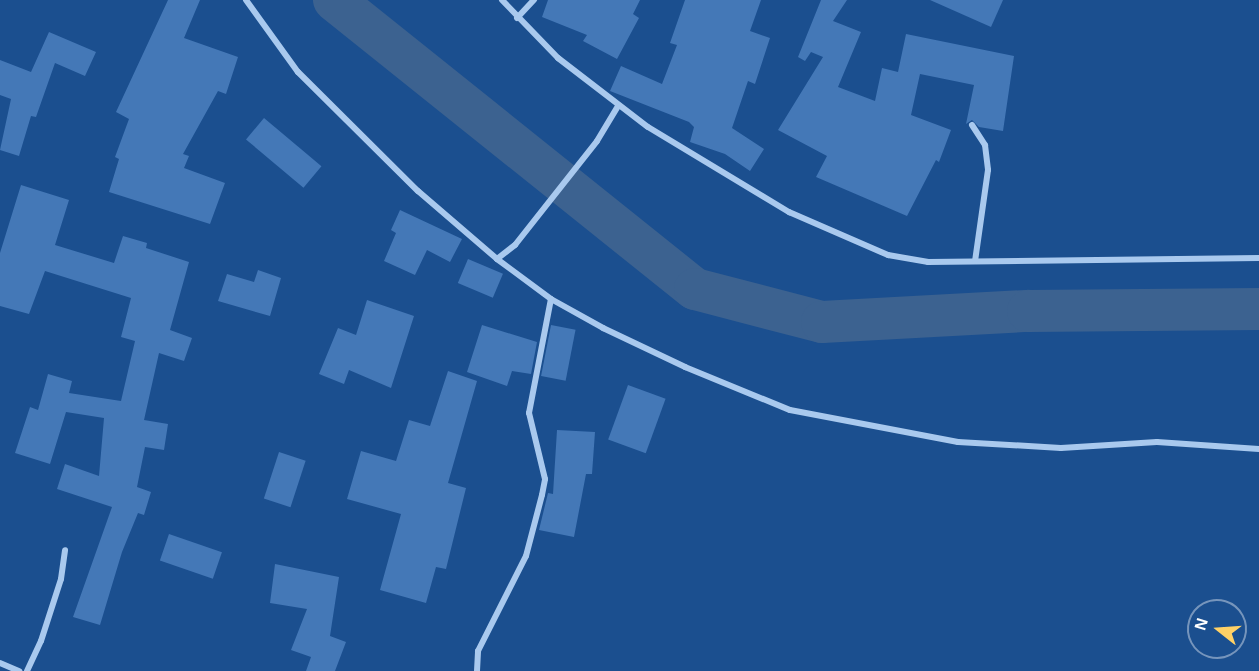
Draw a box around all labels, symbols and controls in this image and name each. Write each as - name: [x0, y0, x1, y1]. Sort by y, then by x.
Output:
- north arrow: [1187, 599, 1247, 659]
- text: N: [1191, 616, 1211, 632]

